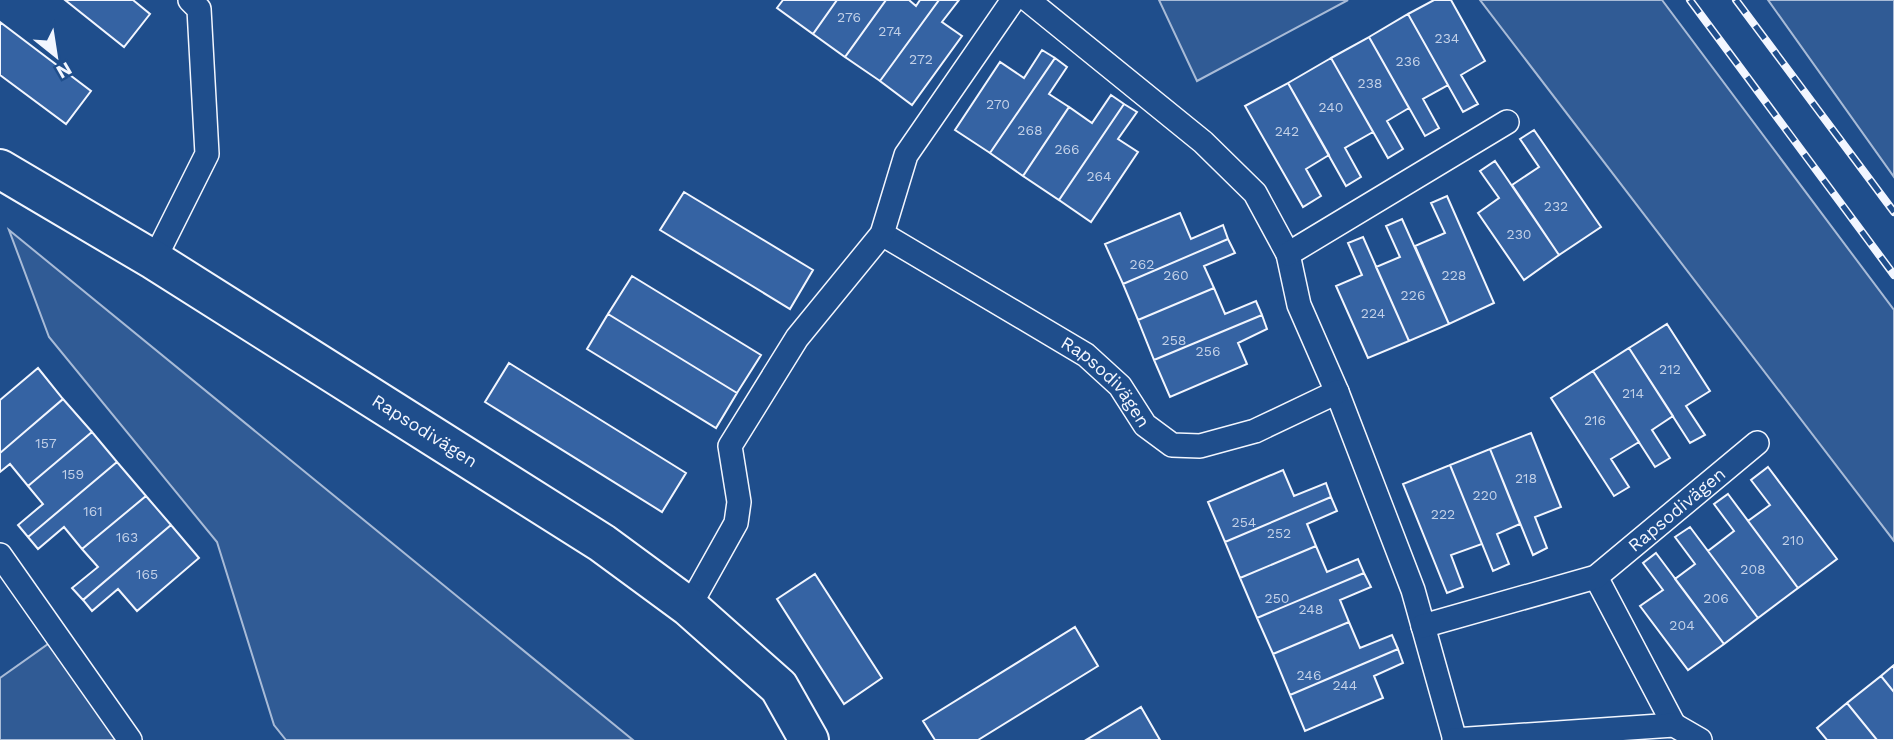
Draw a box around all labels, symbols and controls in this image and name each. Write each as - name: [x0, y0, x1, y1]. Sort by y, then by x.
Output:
- house number: 276: [837, 9, 861, 25]
- north arrow: [21, 21, 91, 91]
- house number: 274: [878, 23, 902, 39]
- house number: 234: [1435, 30, 1459, 46]
- house number: 272: [909, 51, 933, 67]
- house number: 236: [1396, 53, 1420, 69]
- text: N: [52, 57, 76, 84]
- house number: 238: [1358, 75, 1382, 91]
- house number: 270: [986, 96, 1010, 112]
- house number: 240: [1318, 99, 1344, 115]
- house number: 268: [1017, 122, 1043, 138]
- house number: 242: [1275, 123, 1299, 139]
- house number: 266: [1054, 141, 1080, 157]
- house number: 264: [1086, 168, 1112, 184]
- house number: 232: [1544, 198, 1568, 214]
- house number: 230: [1506, 226, 1532, 242]
- house number: 262: [1130, 256, 1154, 272]
- house number: 260: [1163, 267, 1189, 283]
- house number: 228: [1442, 267, 1466, 283]
- house number: 226: [1401, 287, 1425, 303]
- house number: 224: [1361, 305, 1385, 321]
- street label: Rapsodivägen: [1057, 332, 1155, 431]
- house number: 258: [1162, 332, 1186, 348]
- house number: 256: [1196, 343, 1220, 359]
- house number: 212: [1659, 361, 1681, 377]
- house number: 214: [1622, 385, 1644, 401]
- street label: Rapsodivägen: [368, 390, 481, 472]
- house number: 216: [1584, 412, 1606, 428]
- house number: 157: [35, 435, 57, 451]
- street label: Rapsodivägen: [1624, 463, 1730, 556]
- house number: 159: [62, 466, 84, 482]
- house number: 218: [1515, 470, 1537, 486]
- house number: 220: [1472, 487, 1498, 503]
- house number: 161: [83, 503, 103, 519]
- house number: 222: [1431, 506, 1455, 522]
- house number: 254: [1232, 514, 1256, 530]
- house number: 252: [1267, 525, 1291, 541]
- house number: 163: [116, 529, 138, 545]
- house number: 210: [1782, 532, 1804, 548]
- house number: 208: [1740, 561, 1766, 577]
- house number: 165: [136, 566, 158, 582]
- house number: 250: [1264, 590, 1290, 606]
- house number: 206: [1703, 590, 1729, 606]
- house number: 248: [1299, 601, 1323, 617]
- house number: 204: [1669, 617, 1695, 633]
- house number: 246: [1297, 667, 1321, 683]
- house number: 244: [1333, 677, 1357, 693]

